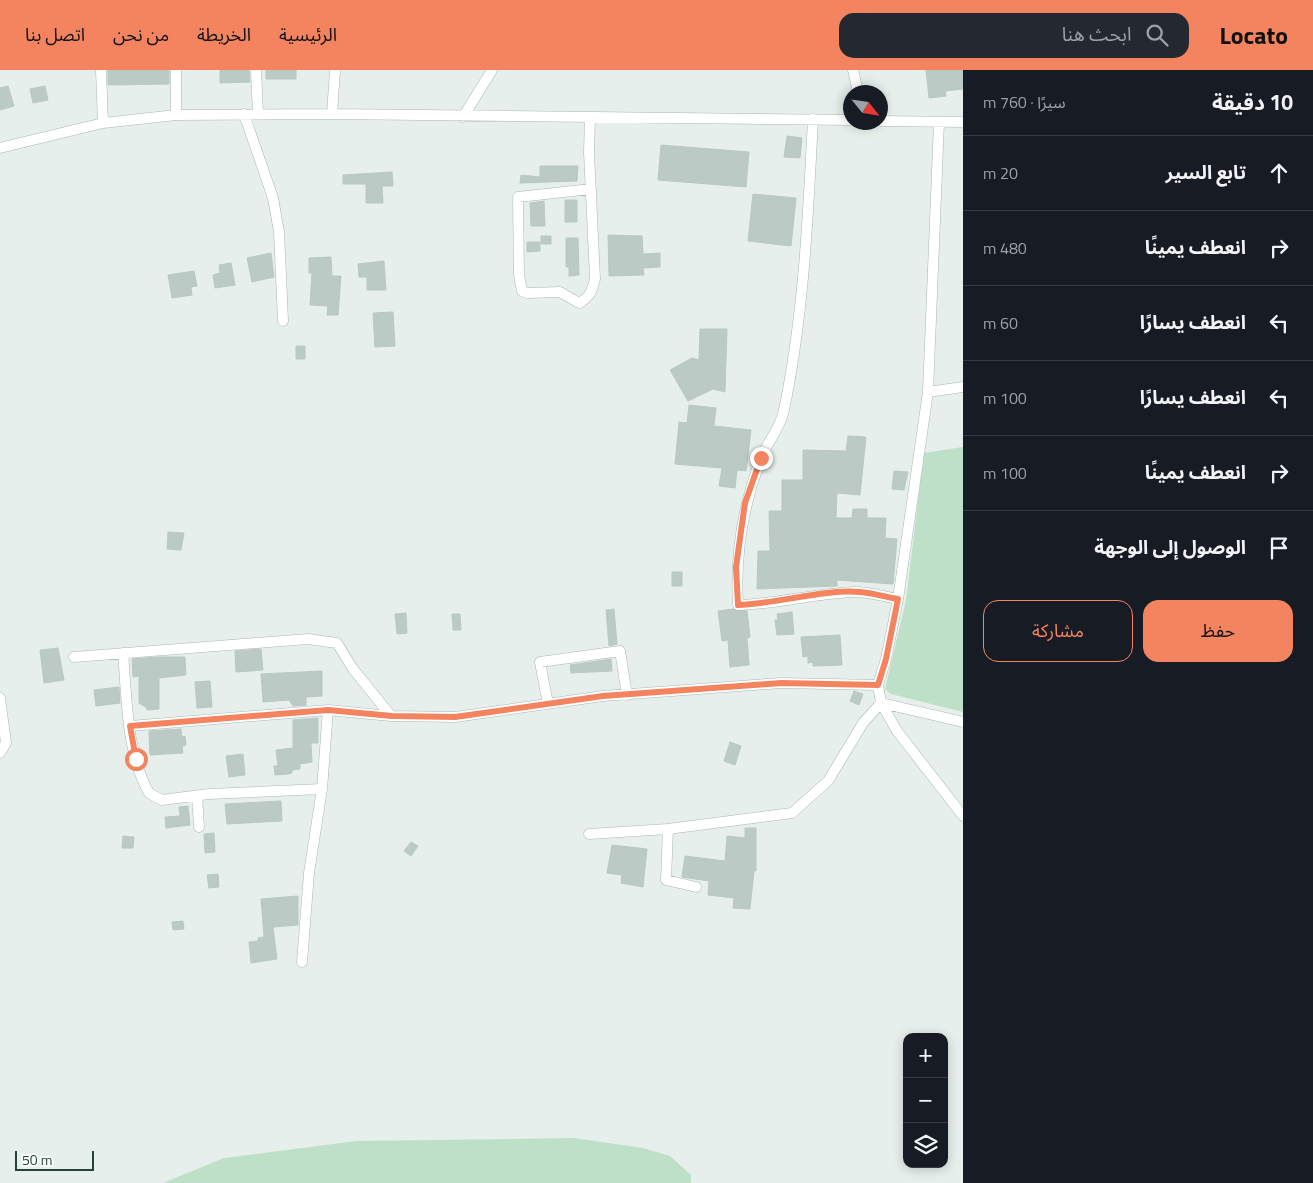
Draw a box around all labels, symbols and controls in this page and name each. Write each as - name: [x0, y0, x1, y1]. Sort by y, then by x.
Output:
- search box: [839, 13, 1189, 58]
- text: Locato: [1219, 17, 1288, 53]
- text: ابحث هنا: [1062, 19, 1131, 48]
- text: اتصل بنا: [25, 21, 85, 48]
- text: من نحن: [113, 21, 169, 48]
- text: الخريطة: [197, 21, 251, 48]
- text: الرئيسية: [279, 21, 337, 48]
- icon: search: [1143, 21, 1171, 49]
- north arrow: [843, 85, 888, 130]
- text: 10 دقيقة: [1212, 86, 1293, 118]
- text: سيرًا · 760 m: [983, 90, 1066, 114]
- text: تابع السير: [1166, 157, 1246, 186]
- icon: ahead: [1265, 159, 1293, 187]
- text: 20 m: [983, 161, 1018, 185]
- text: انعطف يمينًا: [1145, 232, 1246, 261]
- icon: right: [1265, 234, 1293, 262]
- text: 480 m: [983, 236, 1027, 260]
- text: انعطف يسارًا: [1140, 307, 1246, 336]
- icon: left: [1265, 309, 1293, 337]
- text: 60 m: [983, 311, 1018, 335]
- text: انعطف يسارًا: [1140, 382, 1246, 411]
- icon: left: [1265, 384, 1293, 412]
- text: 100 m: [983, 386, 1027, 410]
- route end: [750, 447, 773, 470]
- text: انعطف يمينًا: [1145, 457, 1246, 486]
- icon: right: [1265, 459, 1293, 487]
- text: 100 m: [983, 461, 1027, 485]
- text: الوصول إلى الوجهة: [1094, 532, 1246, 561]
- icon: arrive: [1265, 534, 1293, 562]
- button: مشاركة: [983, 600, 1133, 662]
- button: حفظ: [1143, 600, 1293, 662]
- route start: [125, 748, 148, 771]
- map controls: [903, 1033, 948, 1168]
- button: +: [903, 1033, 948, 1078]
- button: −: [903, 1078, 948, 1123]
- button: layers: [903, 1123, 948, 1168]
- scale bar: [15, 1148, 94, 1171]
- text: 50 m: [22, 1149, 52, 1170]

